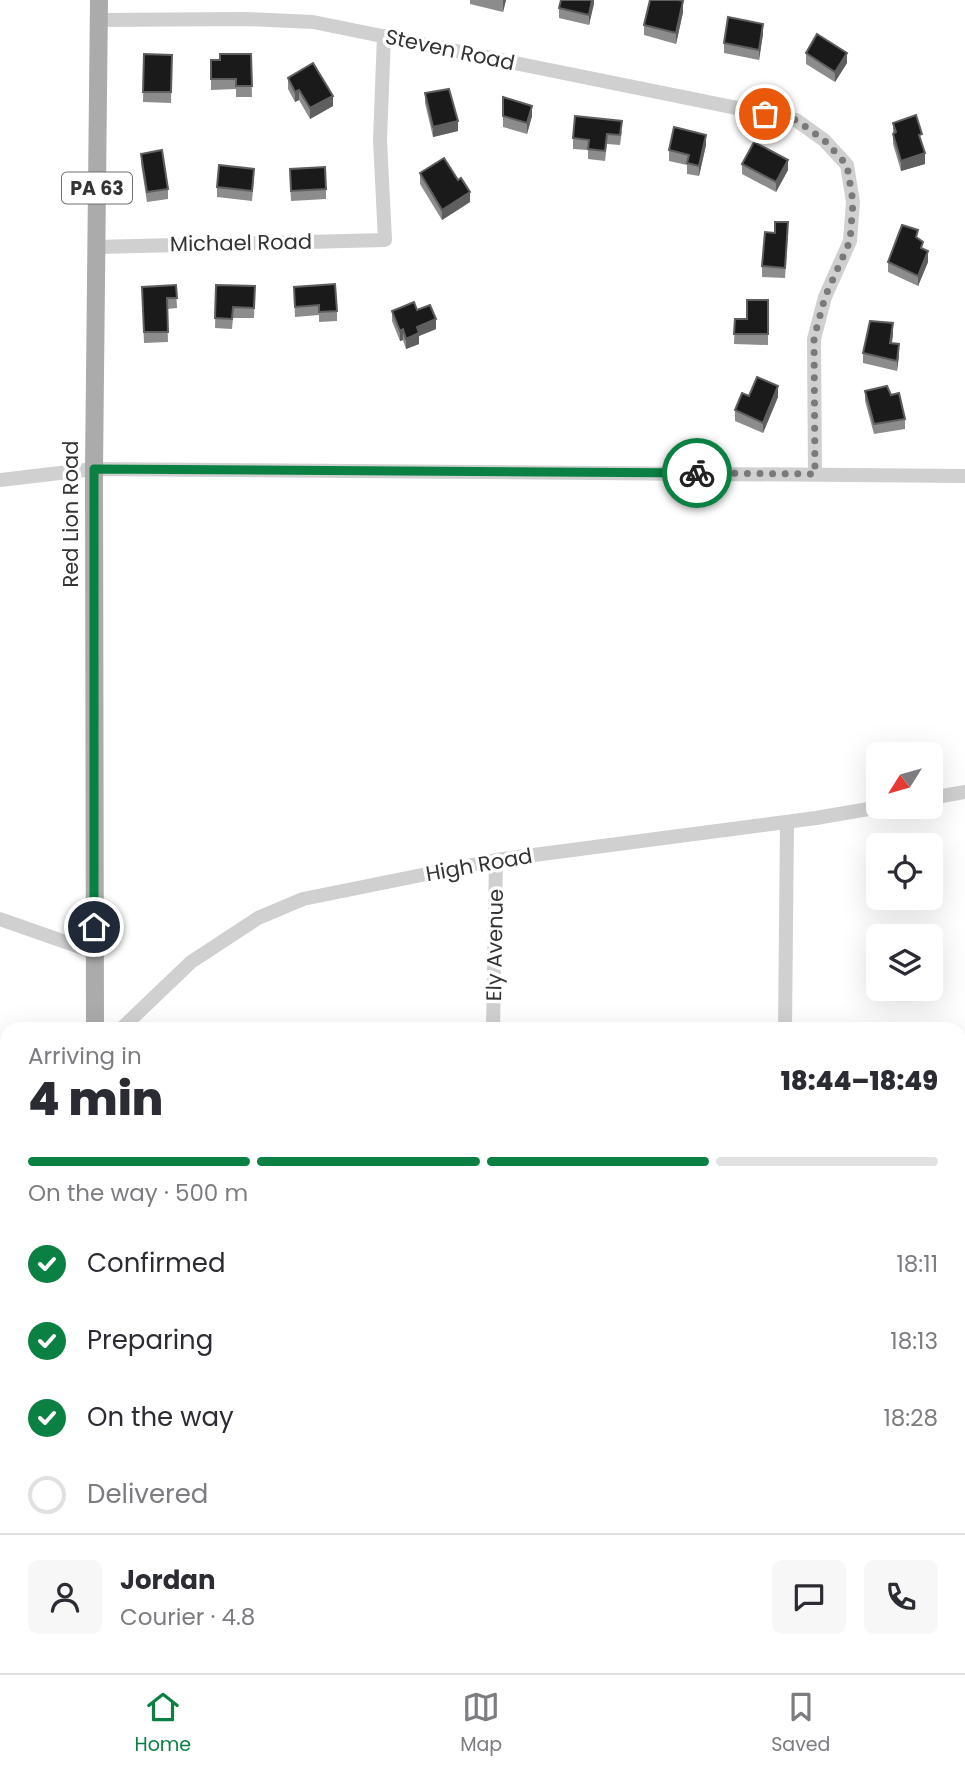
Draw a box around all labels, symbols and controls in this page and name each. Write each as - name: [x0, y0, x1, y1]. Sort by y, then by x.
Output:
- street label: Steven Road: [383, 22, 517, 77]
- pin: [735, 84, 795, 144]
- icon: bag: [746, 95, 784, 133]
- road number: PA 63: [62, 172, 132, 204]
- street label: Michael Road: [170, 227, 312, 258]
- courier: [662, 438, 732, 508]
- street label: Red Lion Road: [56, 441, 85, 587]
- icon: bike: [678, 454, 716, 492]
- north arrow: [866, 742, 943, 819]
- map controls: [866, 742, 943, 1001]
- button: locate: [866, 833, 943, 910]
- street label: High Road: [423, 841, 534, 888]
- street label: Ely Avenue: [479, 889, 510, 1001]
- pin: [64, 897, 124, 957]
- icon: home: [75, 908, 113, 946]
- button: layers: [866, 924, 943, 1001]
- text: Arriving in: [28, 1040, 142, 1072]
- text: 18:44–18:49: [781, 1063, 938, 1099]
- text: 4 min: [28, 1067, 163, 1131]
- text: On the way · 500 m: [28, 1177, 248, 1209]
- icon: check: [28, 1245, 66, 1283]
- text: Confirmed: [87, 1245, 225, 1281]
- text: 18:11: [897, 1248, 938, 1280]
- icon: check: [28, 1322, 66, 1360]
- text: Preparing: [87, 1322, 213, 1358]
- text: 18:13: [890, 1325, 938, 1357]
- icon: check: [28, 1399, 66, 1437]
- text: On the way: [87, 1399, 234, 1435]
- text: 18:28: [883, 1402, 938, 1434]
- text: Delivered: [87, 1476, 208, 1512]
- button: person: [28, 1560, 102, 1634]
- button: chat: [772, 1560, 846, 1634]
- button: phone: [864, 1560, 938, 1634]
- text: Jordan: [120, 1562, 216, 1598]
- text: Courier · 4.8: [120, 1601, 255, 1633]
- tab: Home: [134, 1688, 191, 1759]
- tab: Map: [460, 1688, 502, 1759]
- tab: Saved: [771, 1688, 830, 1759]

